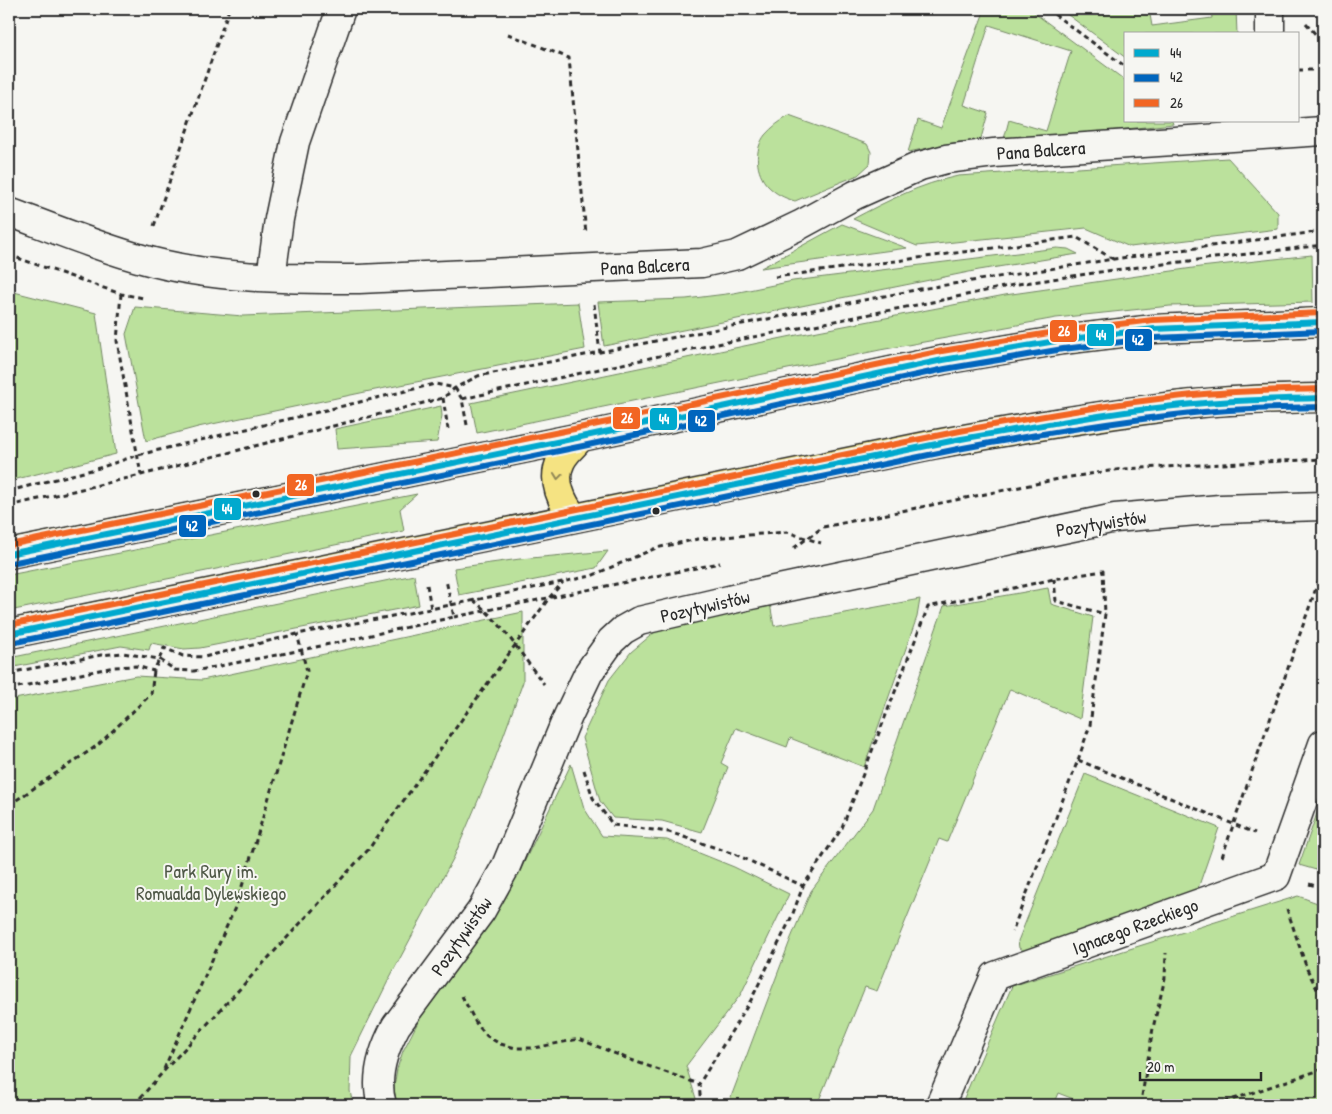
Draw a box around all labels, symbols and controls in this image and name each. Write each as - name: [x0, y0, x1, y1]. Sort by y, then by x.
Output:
- legend: [1124, 32, 1300, 122]
- text: 44: [1170, 42, 1182, 63]
- text: 42: [1170, 66, 1183, 87]
- text: 26: [1170, 92, 1183, 113]
- street label: Pana Balcera: [996, 134, 1087, 166]
- street label: Pana Balcera: [600, 251, 691, 281]
- line badge: 26: [1049, 319, 1078, 343]
- text: 26: [1058, 321, 1070, 340]
- line badge: 44: [1086, 323, 1115, 347]
- text: 44: [1096, 325, 1107, 344]
- line badge: 42: [1124, 328, 1153, 352]
- text: 42: [1132, 330, 1144, 349]
- line badge: 26: [612, 406, 641, 430]
- line badge: 44: [649, 407, 678, 431]
- text: 26: [621, 408, 633, 427]
- text: 44: [659, 409, 670, 428]
- line badge: 42: [687, 409, 716, 433]
- text: 42: [695, 411, 707, 430]
- one-way arrow: [553, 472, 564, 480]
- line badge: 26: [286, 473, 315, 497]
- text: 26: [295, 475, 307, 494]
- unlabelled marker: [251, 489, 261, 499]
- line badge: 44: [213, 497, 242, 521]
- text: 44: [222, 499, 233, 518]
- street label: Pozytywistów: [1054, 503, 1148, 543]
- unlabelled marker: [651, 506, 661, 516]
- line badge: 42: [178, 514, 207, 538]
- text: 42: [186, 516, 198, 535]
- street label: Pozytywistów: [658, 583, 752, 629]
- park label: Park Rury im. Romualda Dylewskiego: [136, 858, 286, 906]
- street label: Pozytywistów: [424, 891, 498, 981]
- street label: Ignacego Rzeckiego: [1069, 891, 1202, 961]
- scale bar: [1140, 1049, 1261, 1081]
- text: 20 m: [1147, 1056, 1174, 1077]

